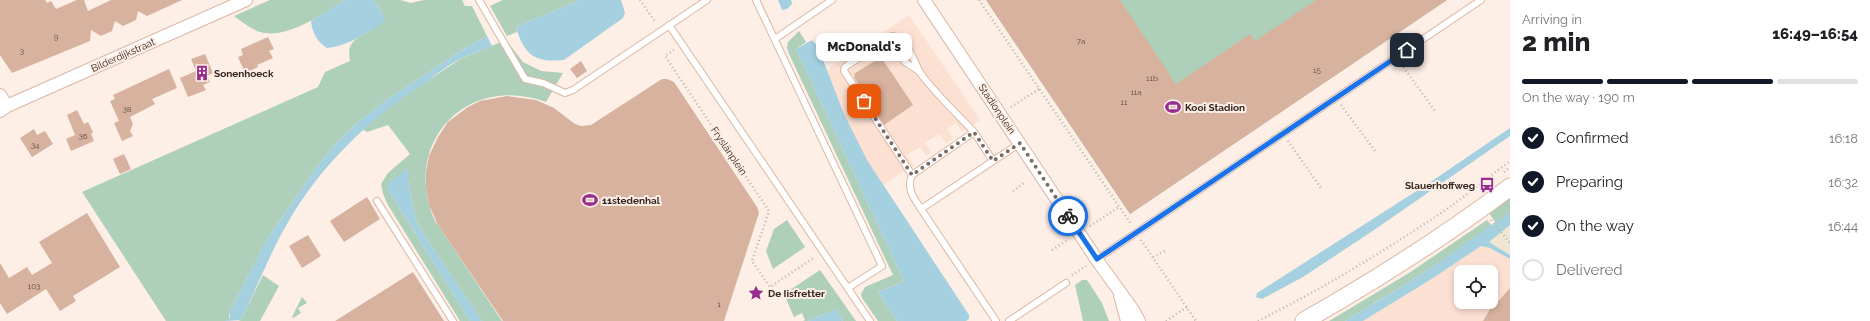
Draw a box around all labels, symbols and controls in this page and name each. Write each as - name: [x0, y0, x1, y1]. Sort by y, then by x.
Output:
- text: Arriving in: [1522, 12, 1582, 27]
- text: 16:49–16:54: [1772, 25, 1858, 43]
- text: 2 min: [1522, 27, 1590, 57]
- house number: 9: [54, 32, 59, 42]
- callout: McDonald's: [816, 33, 912, 61]
- pin: [1390, 33, 1424, 67]
- street label: Bilderdijkstraat: [89, 36, 157, 74]
- house number: 7a: [1077, 36, 1085, 46]
- text: McDonald's: [827, 39, 901, 54]
- icon: home: [1396, 39, 1418, 61]
- house number: 3: [20, 46, 24, 56]
- building icon: Sonenhoeck: [193, 64, 211, 82]
- house number: 15: [1313, 65, 1322, 75]
- place label: Sonenhoeck: [214, 68, 274, 79]
- house number: 11b: [1146, 73, 1158, 83]
- street label: Stadionplein: [976, 82, 1018, 136]
- pin: [847, 84, 881, 118]
- house number: 11a: [1130, 87, 1142, 97]
- icon: bag: [853, 90, 875, 112]
- text: On the way · 190 m: [1522, 90, 1635, 105]
- house number: 11: [1121, 97, 1128, 107]
- sports icon: Kooi Stadion: [1164, 98, 1182, 116]
- place label: Kooi Stadion: [1185, 102, 1245, 113]
- house number: 38: [122, 104, 132, 114]
- street label: Fryslânplein: [709, 125, 749, 177]
- icon: check: [1522, 127, 1544, 149]
- text: Confirmed: [1556, 129, 1629, 147]
- house number: 36: [78, 131, 88, 141]
- text: 16:18: [1829, 131, 1858, 146]
- house number: 34: [31, 140, 40, 150]
- icon: check: [1522, 171, 1544, 193]
- text: Preparing: [1556, 173, 1623, 191]
- text: 16:32: [1828, 175, 1858, 190]
- bus stop icon: Slauerhoffweg: [1478, 176, 1496, 194]
- place label: Slauerhoffweg: [1405, 180, 1475, 191]
- sports icon: 11stedenhal: [581, 191, 599, 209]
- place label: 11stedenhal: [602, 195, 661, 206]
- courier: [1048, 196, 1088, 236]
- icon: bike: [1057, 205, 1079, 227]
- icon: check: [1522, 215, 1544, 237]
- text: On the way: [1556, 217, 1634, 235]
- text: 16:44: [1828, 219, 1858, 234]
- text: Delivered: [1556, 261, 1623, 279]
- map controls: [1454, 265, 1498, 309]
- button: locate: [1454, 265, 1498, 309]
- house number: 103: [28, 281, 40, 291]
- place icon: De Iisfretter: [747, 284, 765, 302]
- place label: De Iisfretter: [768, 288, 825, 299]
- house number: 1: [717, 299, 721, 309]

